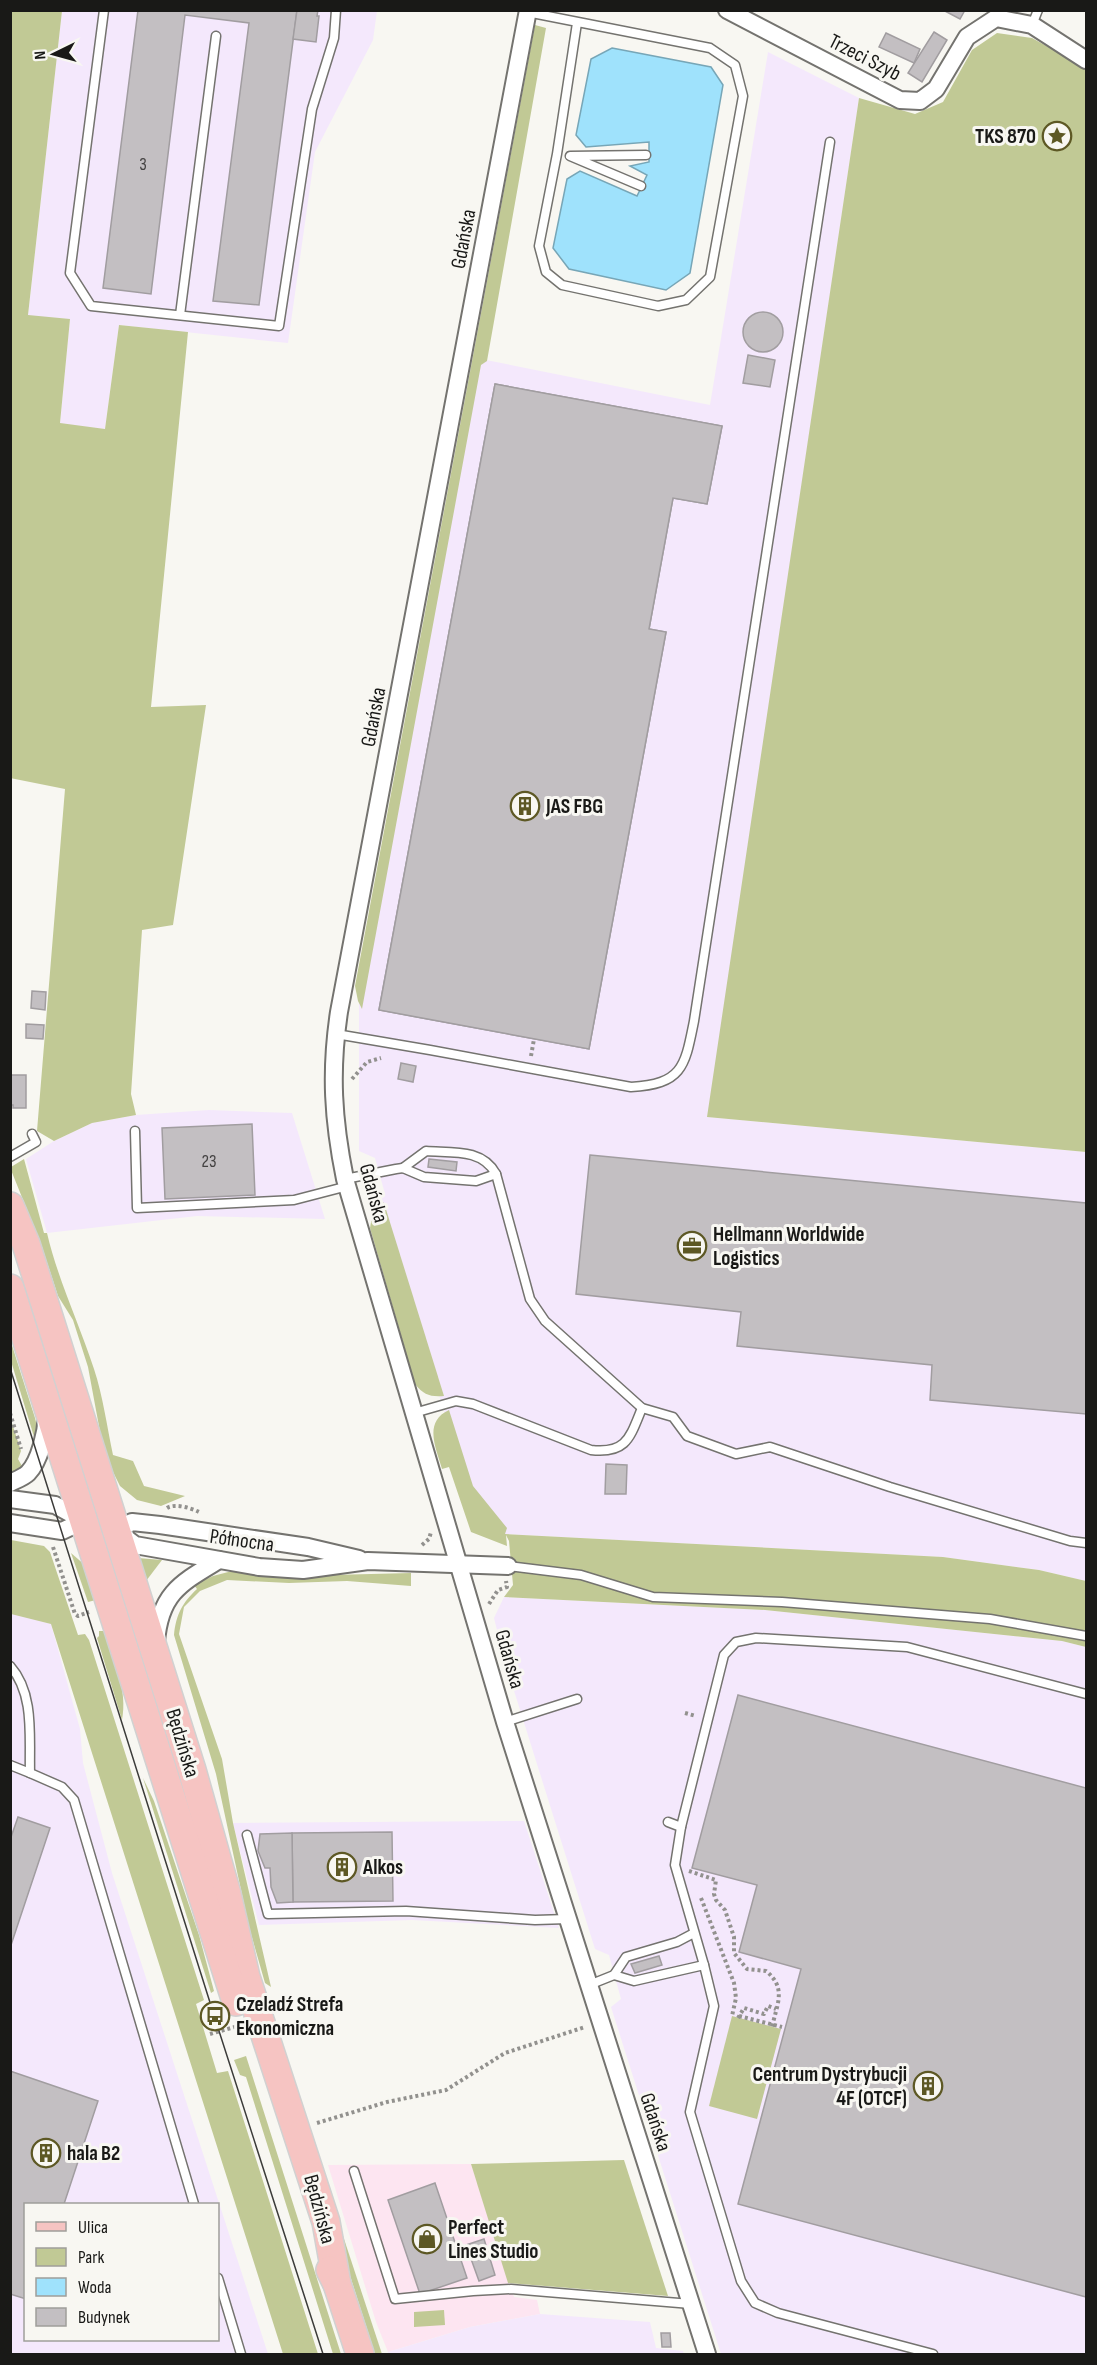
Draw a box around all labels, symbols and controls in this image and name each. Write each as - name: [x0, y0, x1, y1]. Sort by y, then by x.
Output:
- north arrow: [24, 24, 84, 84]
- street label: Trzeci Szyb: [824, 29, 905, 86]
- text: N: [31, 50, 50, 60]
- place icon: TKS 870: [1041, 120, 1073, 152]
- place label: TKS 870: [975, 124, 1036, 149]
- house number: 3: [139, 154, 147, 175]
- street label: Gdańska: [445, 207, 481, 271]
- street label: Gdańska: [355, 685, 391, 749]
- building icon: JAS FBG: [509, 790, 541, 822]
- place label: JAS FBG: [545, 794, 603, 819]
- house number: 23: [202, 1151, 217, 1172]
- street label: Gdańska: [354, 1161, 393, 1225]
- place label: Hellmann Worldwide Logistics: [713, 1222, 864, 1271]
- office icon: Hellmann Worldwide Logistics: [676, 1230, 708, 1262]
- street label: Północna: [208, 1524, 276, 1557]
- street label: Gdańska: [489, 1627, 530, 1691]
- street label: Będzińska: [160, 1706, 205, 1781]
- building icon: Alkos: [326, 1851, 358, 1883]
- place label: Alkos: [362, 1855, 403, 1880]
- place label: Czeladź Strefa Ekonomiczna: [236, 1992, 343, 2041]
- bus stop icon: Czeladź Strefa Ekonomiczna: [199, 2000, 231, 2032]
- place label: Centrum Dystrybucji 4F (OTCF): [753, 2062, 907, 2111]
- building icon: Centrum Dystrybucji 4F (OTCF): [912, 2070, 944, 2102]
- street label: Gdańska: [634, 2090, 677, 2155]
- building icon: hala B2: [30, 2137, 62, 2169]
- place label: hala B2: [67, 2141, 120, 2166]
- street label: Będzińska: [298, 2172, 341, 2246]
- legend: [24, 2203, 219, 2341]
- place label: Perfect Lines Studio: [448, 2215, 538, 2264]
- text: Ulica: [78, 2217, 108, 2238]
- shop icon: Perfect Lines Studio: [411, 2223, 443, 2255]
- text: Park: [78, 2247, 104, 2268]
- text: Woda: [78, 2277, 111, 2298]
- text: Budynek: [78, 2307, 130, 2328]

